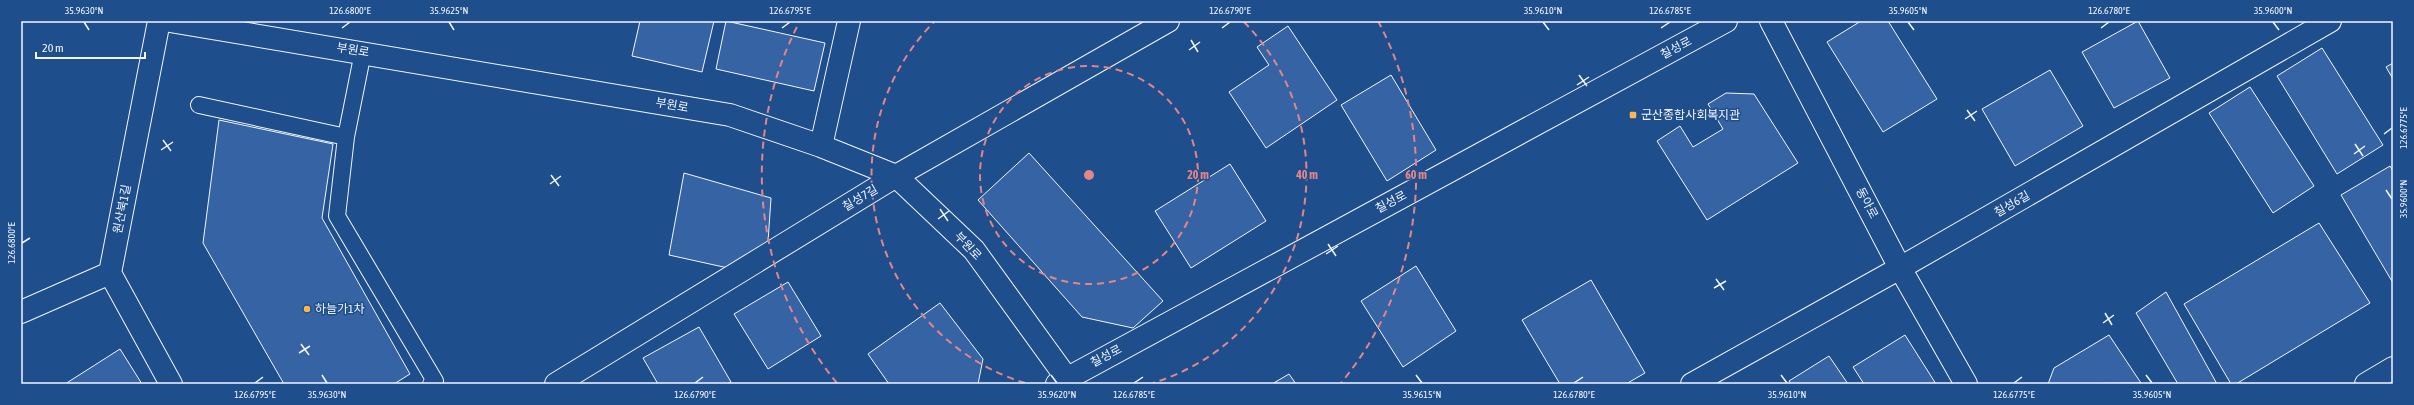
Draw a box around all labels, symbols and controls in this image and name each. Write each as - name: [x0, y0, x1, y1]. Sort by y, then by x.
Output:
- text: 35.9630°N: [65, 5, 103, 16]
- text: 126.6800°E: [329, 5, 372, 16]
- text: 35.9625°N: [430, 5, 468, 16]
- text: 126.6795°E: [769, 5, 812, 16]
- text: 126.6790°E: [1209, 5, 1252, 16]
- text: 35.9610°N: [1524, 5, 1562, 16]
- text: 126.6785°E: [1649, 5, 1692, 16]
- text: 35.9605°N: [1889, 5, 1927, 16]
- text: 126.6780°E: [2088, 5, 2131, 16]
- text: 35.9600°N: [2254, 5, 2292, 16]
- scale bar: [36, 34, 145, 60]
- street label: 칠성로: [1658, 34, 1694, 62]
- street label: 부원로: [336, 40, 370, 60]
- text: 20 m: [42, 41, 64, 55]
- street label: 부원로: [654, 95, 690, 115]
- text: 126.6775°E: [2398, 106, 2409, 149]
- place label: 군산종합사회복지관: [1641, 108, 1740, 122]
- marker: 군산종합사회복지관: [1628, 110, 1638, 120]
- centre of rings: [1082, 168, 1096, 182]
- text: 20 m: [1187, 168, 1209, 182]
- text: 40 m: [1295, 168, 1318, 182]
- text: 60 m: [1405, 168, 1427, 182]
- text: 35.9600°N: [2398, 180, 2409, 218]
- street label: 칠성7길: [840, 182, 880, 214]
- street label: 원산북1길: [110, 183, 134, 235]
- street label: 동아로: [1853, 185, 1881, 221]
- street label: 칠성로: [1373, 188, 1409, 216]
- street label: 칠성6길: [1992, 188, 2032, 220]
- text: 126.6800°E: [6, 221, 17, 264]
- street label: 부원로: [952, 229, 984, 263]
- place label: 하늘가1차: [315, 302, 365, 316]
- marker: 하늘가1차: [302, 304, 312, 314]
- street label: 칠성로: [1088, 342, 1124, 370]
- text: 126.6795°E: [234, 389, 277, 400]
- text: 35.9630°N: [308, 389, 346, 400]
- text: 126.6790°E: [674, 389, 717, 400]
- text: 35.9620°N: [1038, 389, 1076, 400]
- text: 126.6785°E: [1113, 389, 1156, 400]
- text: 35.9615°N: [1403, 389, 1441, 400]
- text: 126.6780°E: [1553, 389, 1596, 400]
- text: 35.9610°N: [1768, 389, 1806, 400]
- text: 126.6775°E: [1993, 389, 2036, 400]
- text: 35.9605°N: [2133, 389, 2171, 400]

